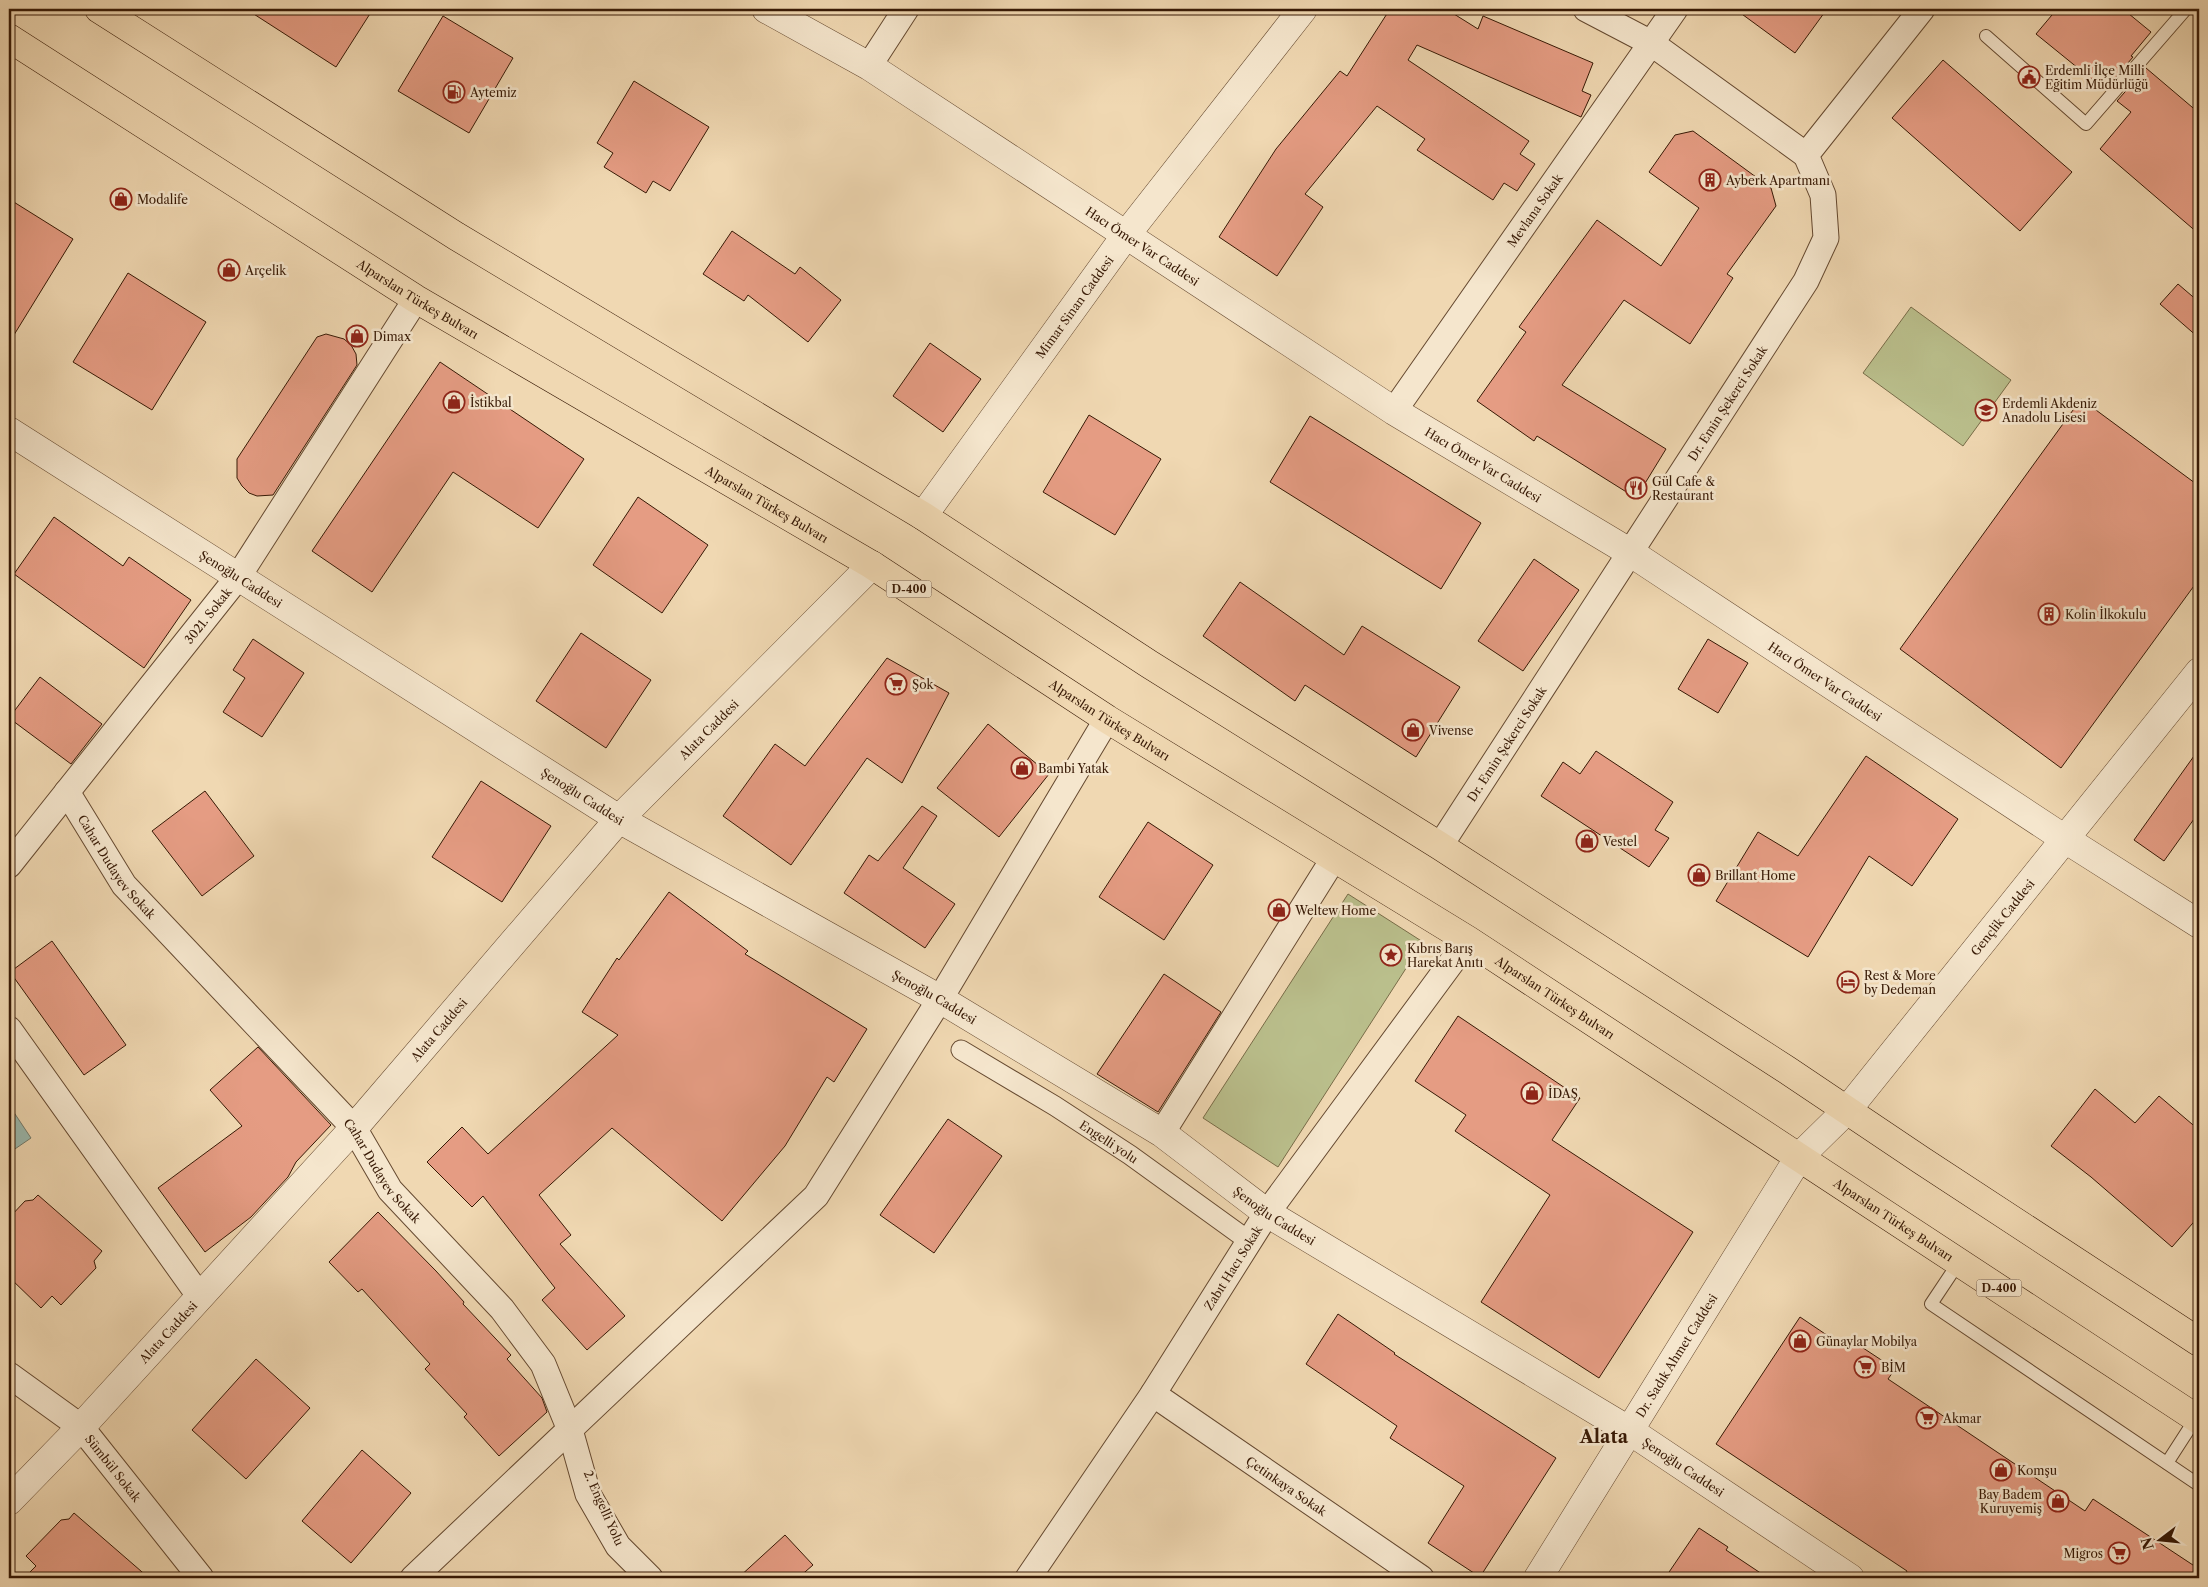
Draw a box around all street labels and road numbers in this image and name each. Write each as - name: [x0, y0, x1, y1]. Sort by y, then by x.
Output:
- street label: Mevlana Sokak: [1504, 170, 1566, 250]
- street label: Hacı Ömer Var Caddesi: [1083, 203, 1202, 289]
- street label: Mimar Sinan Caddesi: [1032, 252, 1116, 361]
- street label: Alparslan Türkeş Bulvarı: [354, 255, 482, 342]
- street label: Dr. Emin Şekerci Sokak: [1684, 341, 1770, 463]
- street label: Hacı Ömer Var Caddesi: [1422, 424, 1544, 505]
- street label: Alparslan Türkeş Bulvarı: [702, 462, 832, 546]
- street label: Şenoğlu Caddesi: [197, 547, 285, 611]
- road number: D-400: [886, 580, 932, 598]
- street label: 3021. Sokak: [181, 584, 235, 646]
- street label: Hacı Ömer Var Caddesi: [1766, 638, 1885, 724]
- street label: Alparslan Türkeş Bulvarı: [1046, 675, 1173, 763]
- street label: Dr. Emin Şekerci Sokak: [1463, 682, 1550, 804]
- street label: Alata Caddesi: [675, 696, 742, 763]
- street label: Şenoğlu Caddesi: [539, 764, 627, 828]
- street label: Cahar Dudayev Sokak: [75, 812, 160, 922]
- street label: Gençlik Caddesi: [1967, 876, 2037, 958]
- street label: Alparslan Türkeş Bulvarı: [1492, 952, 1618, 1042]
- street label: Şenoğlu Caddesi: [890, 966, 980, 1027]
- street label: Alata Caddesi: [407, 995, 470, 1065]
- street label: Cahar Dudayev Sokak: [341, 1115, 425, 1226]
- street label: Engelli yolu: [1077, 1117, 1142, 1166]
- street label: Alparslan Türkeş Bulvarı: [1830, 1174, 1957, 1264]
- street label: Şenoğlu Caddesi: [1231, 1183, 1319, 1248]
- street label: Zabıt Hacı Sokak: [1200, 1221, 1265, 1313]
- road number: D-400: [1976, 1280, 2022, 1296]
- street label: Dr. Sadık Ahmet Caddesi: [1632, 1291, 1720, 1420]
- street label: Alata Caddesi: [135, 1298, 200, 1367]
- street label: Sümbül Sokak: [82, 1431, 145, 1505]
- street label: Şenoğlu Caddesi: [1640, 1434, 1727, 1500]
- street label: Çetinkaya Sokak: [1243, 1453, 1331, 1519]
- street label: 2. Engelli Yolu: [581, 1468, 628, 1549]

